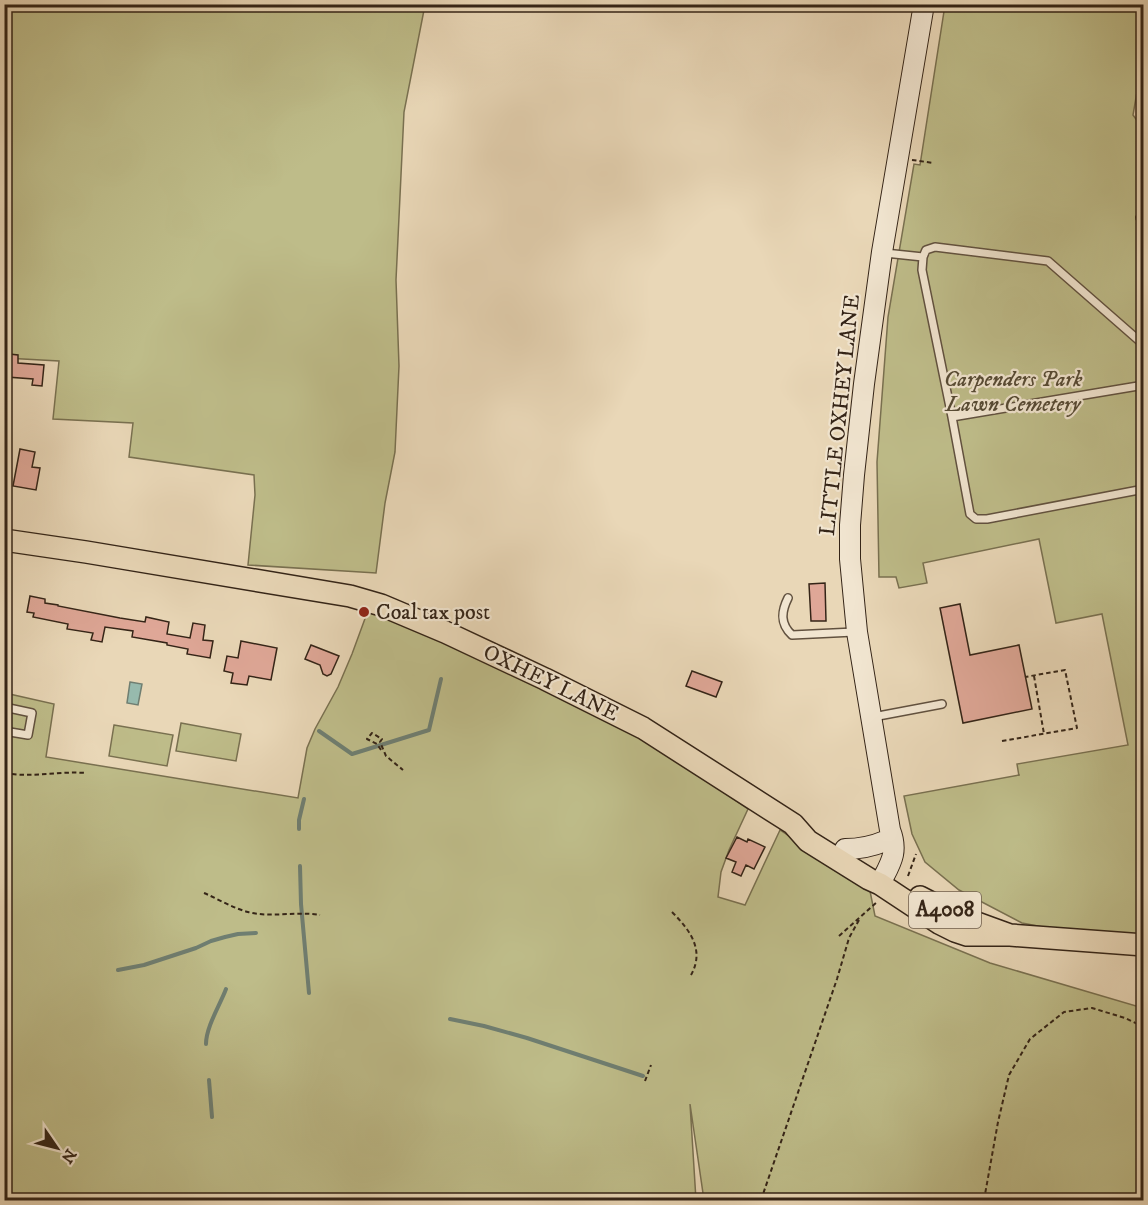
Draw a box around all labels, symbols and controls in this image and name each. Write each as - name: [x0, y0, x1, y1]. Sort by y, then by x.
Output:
- street label: LITTLE OXHEY LANE: [814, 293, 866, 537]
- park label: Carpenders Park Lawn Cemetery: [944, 366, 1083, 418]
- place label: Coal tax post: [376, 599, 490, 626]
- marker: Coal tax post: [357, 605, 371, 619]
- street label: OXHEY LANE: [479, 639, 623, 727]
- road number: A4008: [909, 892, 981, 928]
- north arrow: [27, 1118, 87, 1178]
- text: N: [57, 1145, 80, 1167]

